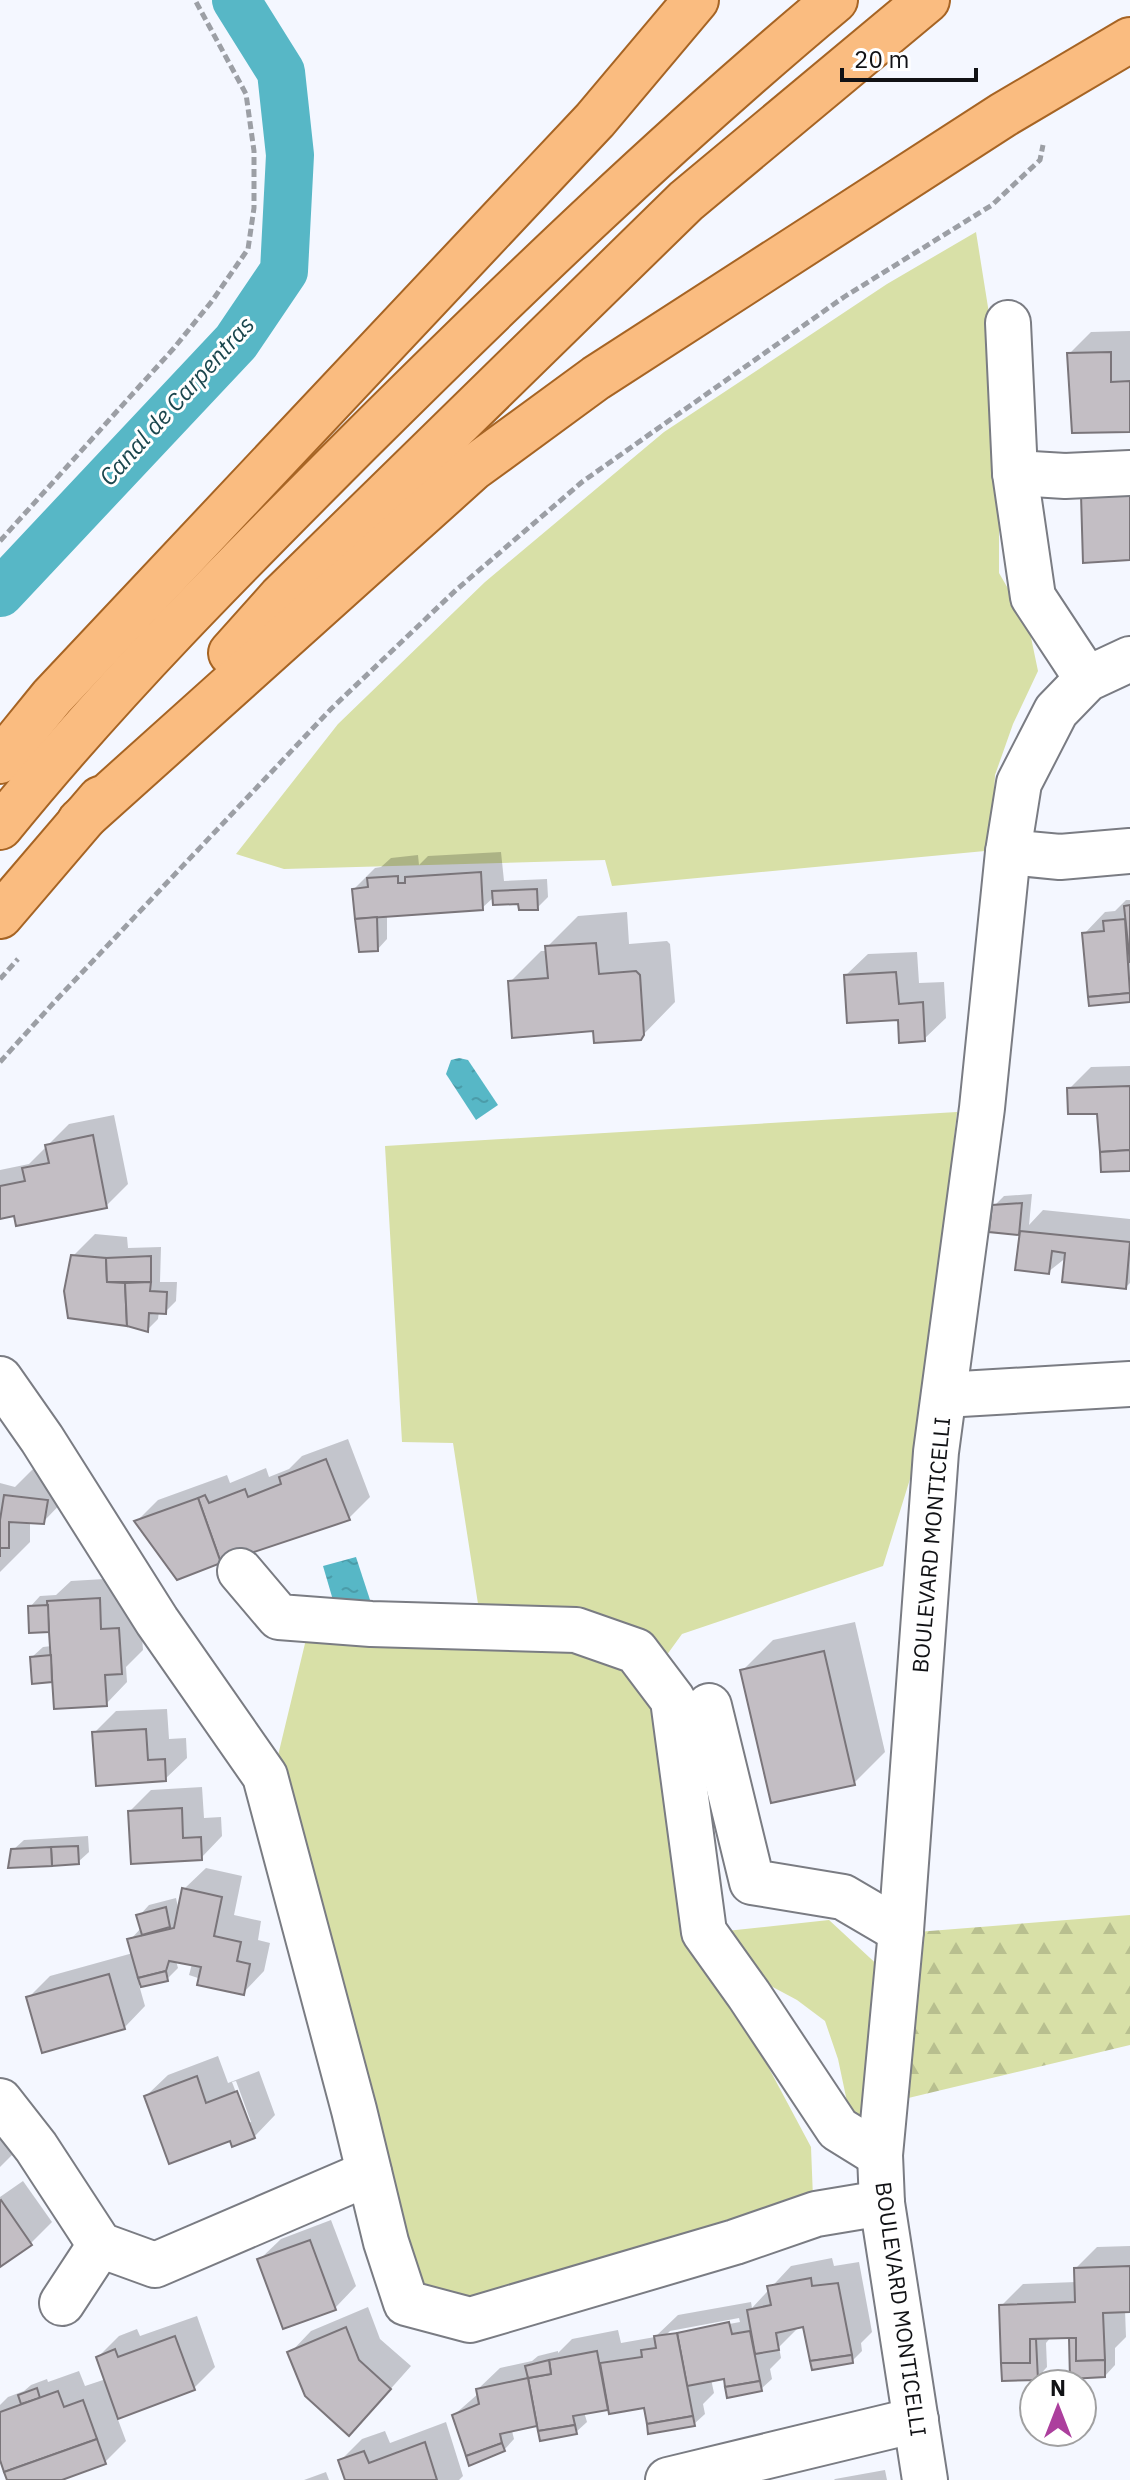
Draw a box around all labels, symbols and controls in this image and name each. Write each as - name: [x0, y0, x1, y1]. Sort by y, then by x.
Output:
- scale bar: [842, 32, 976, 82]
- text: 20 m: [854, 43, 909, 75]
- water label: Canal de Carpentras: [92, 309, 261, 492]
- street label: BOULEVARD MONTICELLI: [905, 1416, 956, 1674]
- street label: BOULEVARD MONTICELLI: [869, 2180, 934, 2438]
- north arrow: [1018, 2368, 1098, 2448]
- text: N: [1050, 2373, 1066, 2402]

